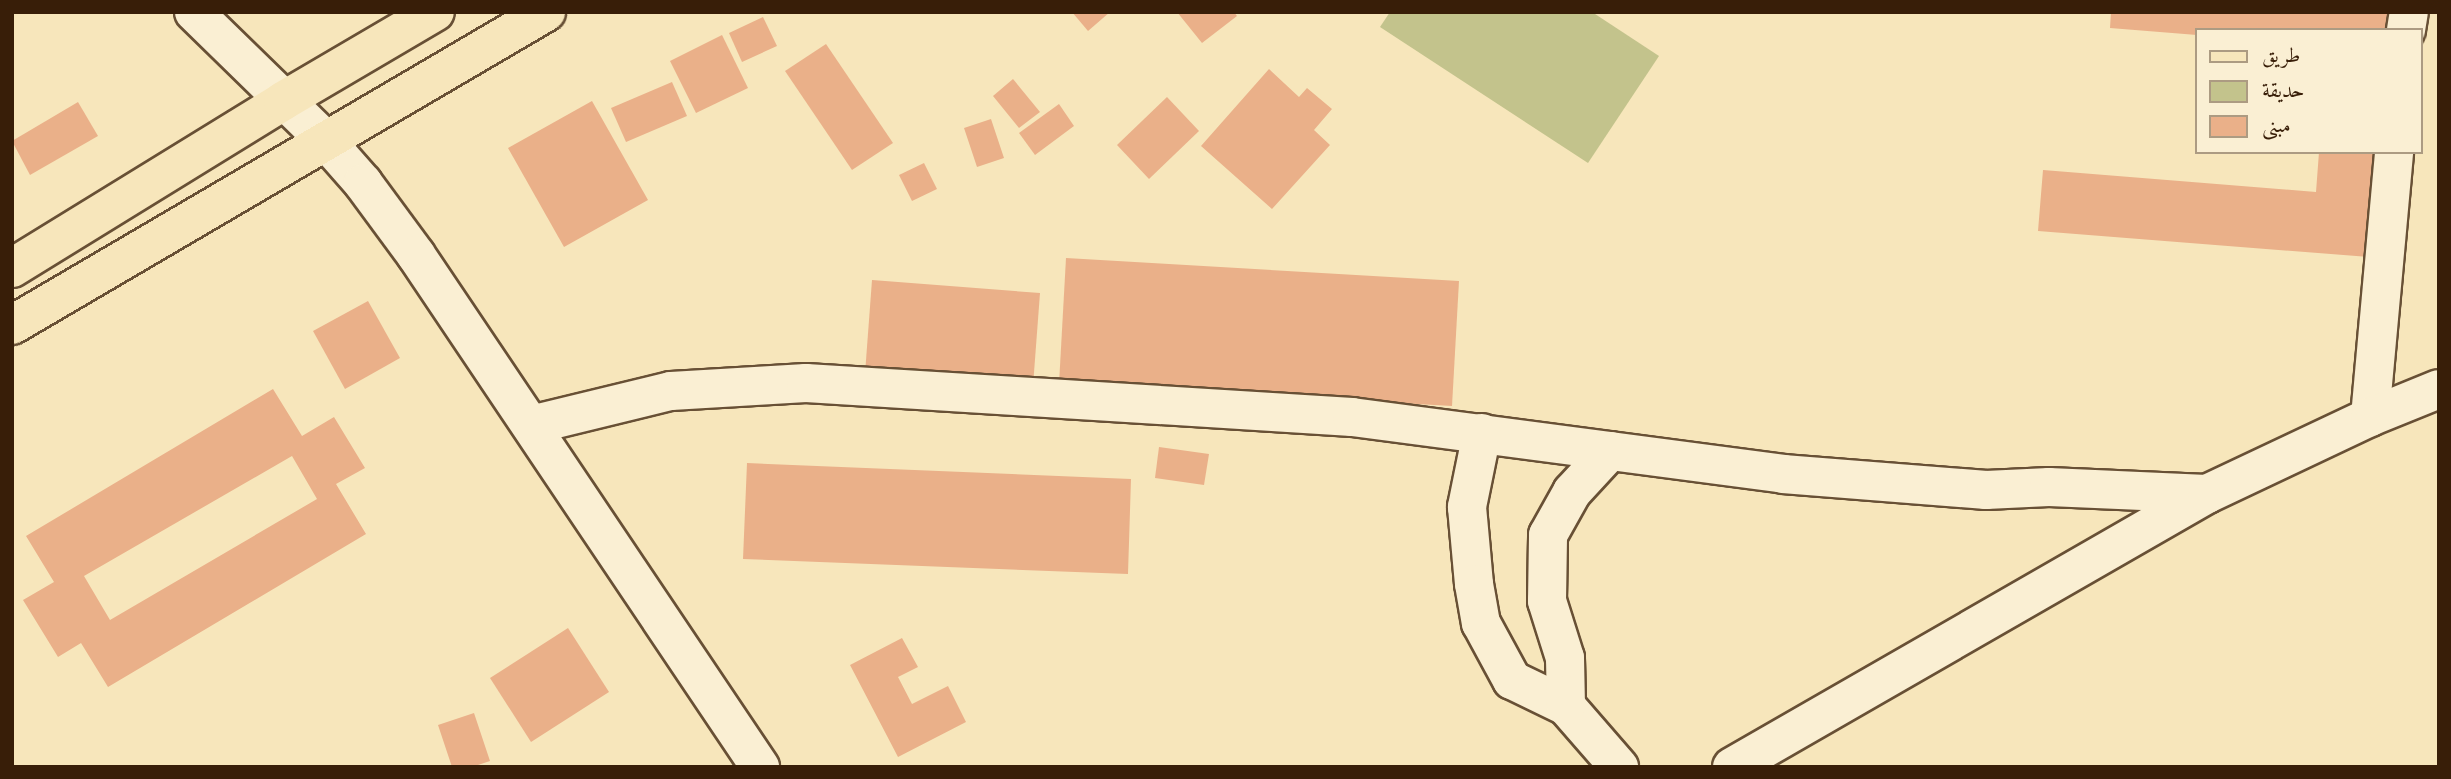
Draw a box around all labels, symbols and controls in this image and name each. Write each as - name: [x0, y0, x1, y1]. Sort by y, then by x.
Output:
- legend: [2196, 28, 2423, 154]
- text: طريق: [2262, 43, 2300, 69]
- text: حديقة: [2262, 78, 2305, 104]
- text: مبنى: [2262, 113, 2291, 139]

